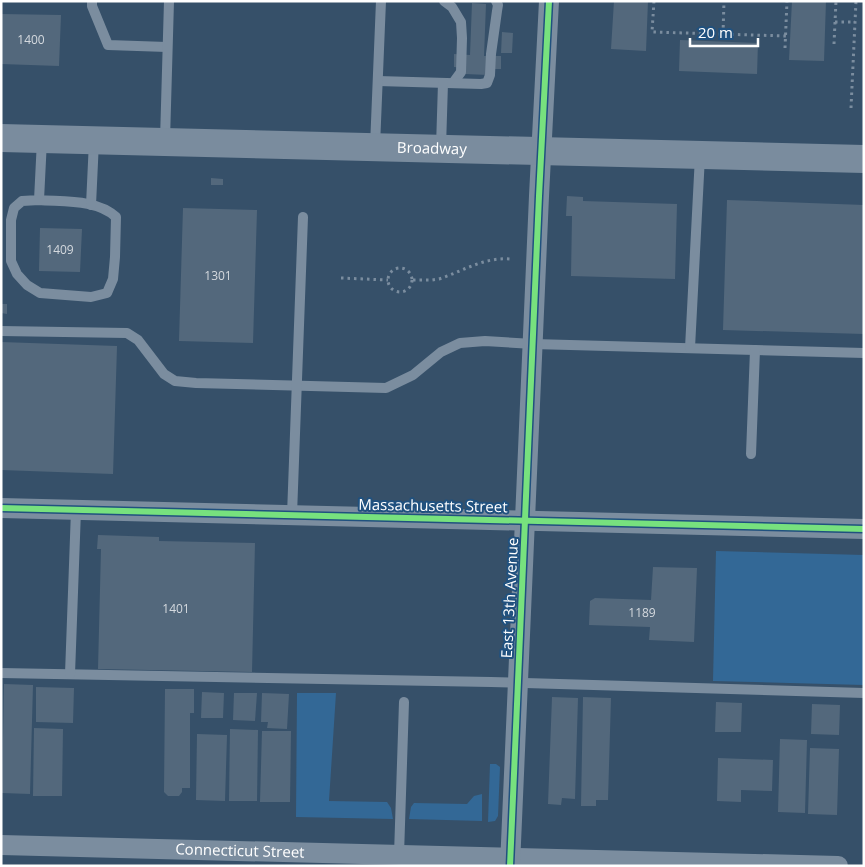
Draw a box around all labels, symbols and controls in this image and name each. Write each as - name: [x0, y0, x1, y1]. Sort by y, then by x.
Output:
- scale bar: [690, 15, 758, 47]
- text: 20 m: [698, 22, 733, 42]
- house number: 1400: [17, 31, 45, 48]
- street label: Broadway: [397, 137, 468, 158]
- house number: 1409: [46, 241, 74, 258]
- house number: 1301: [204, 267, 232, 284]
- street label: Massachusetts Street: [358, 494, 508, 516]
- street label: East 13th Avenue: [496, 537, 522, 659]
- house number: 1401: [162, 600, 190, 617]
- house number: 1189: [628, 604, 656, 621]
- street label: Connecticut Street: [175, 838, 305, 862]

